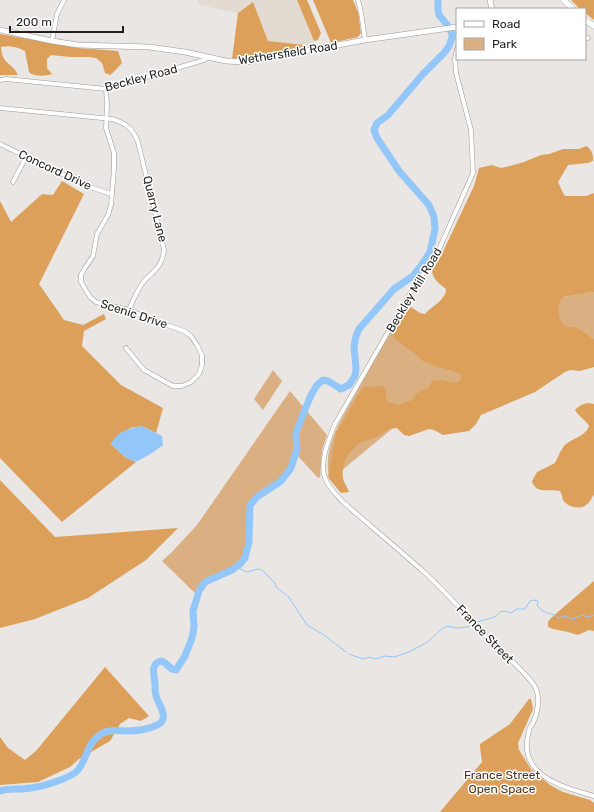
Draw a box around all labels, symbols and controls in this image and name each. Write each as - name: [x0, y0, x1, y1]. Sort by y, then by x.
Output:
- scale bar: [10, 8, 123, 34]
- legend: [456, 8, 586, 60]
- text: 200 m: [16, 15, 52, 29]
- text: Road: [492, 17, 520, 31]
- text: Park: [492, 37, 518, 51]
- street label: Wethersfield Road: [237, 38, 339, 68]
- street label: Beckley Road: [103, 62, 179, 94]
- street label: Concord Drive: [16, 147, 94, 193]
- street label: Quarry Lane: [140, 174, 170, 244]
- street label: Beckley Mill Road: [383, 245, 445, 335]
- street label: Scenic Drive: [99, 297, 169, 331]
- street label: France Street: [454, 602, 517, 666]
- park label: France Street Open Space: [464, 768, 540, 796]

